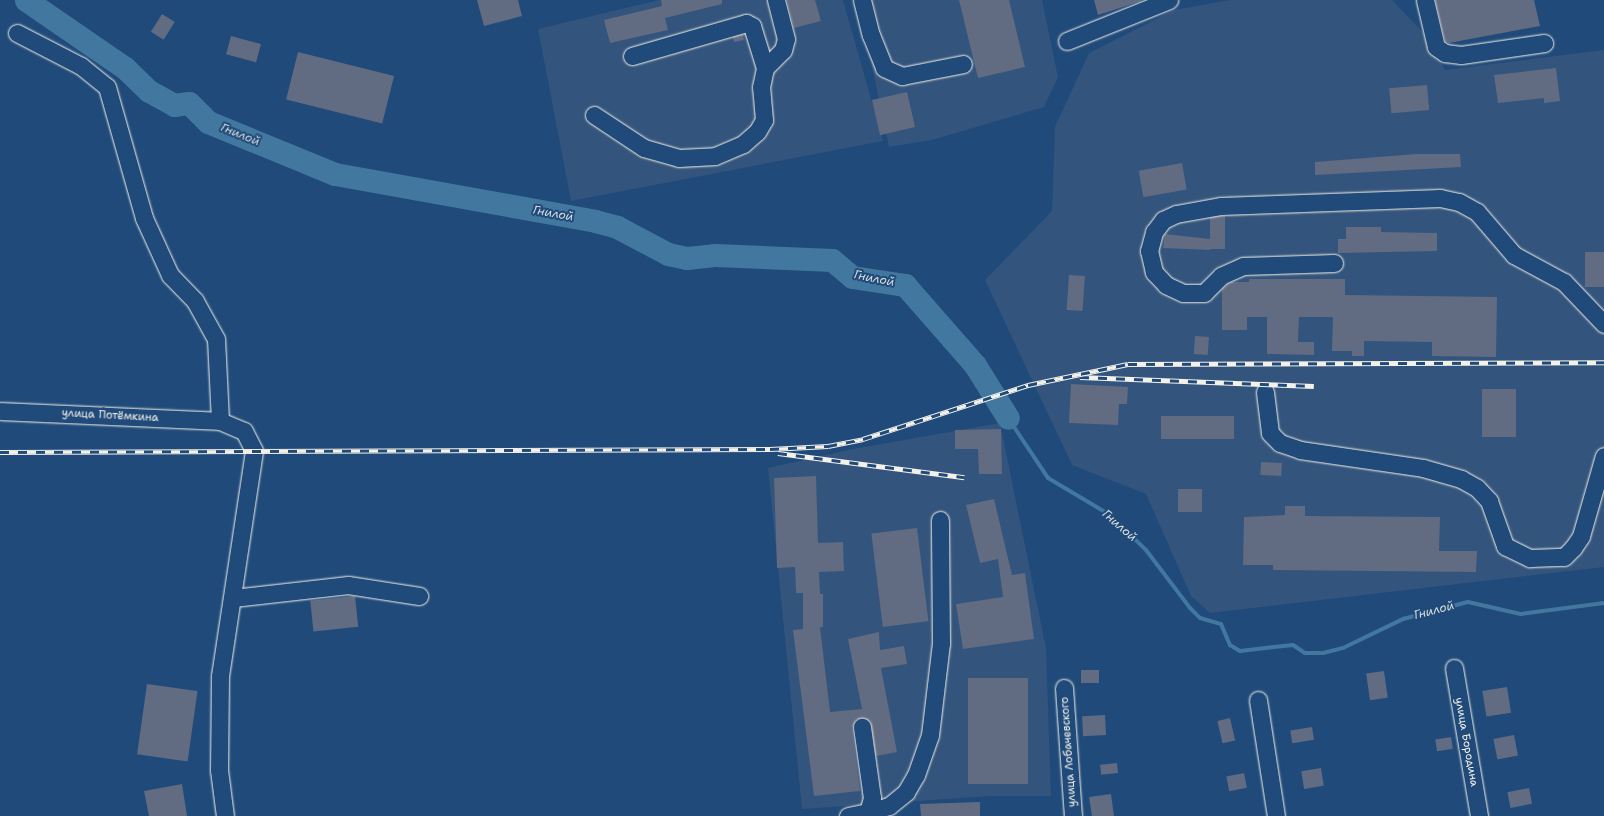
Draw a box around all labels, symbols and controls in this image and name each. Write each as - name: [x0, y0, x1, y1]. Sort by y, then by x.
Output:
- water label: Гнилой: [218, 121, 262, 149]
- water label: Гнилой: [531, 203, 575, 225]
- water label: Гнилой: [852, 268, 896, 290]
- street label: улица Потёмкина: [61, 407, 159, 425]
- water label: Гнилой: [1099, 507, 1139, 545]
- water label: Гнилой: [1412, 599, 1456, 623]
- street label: улица Лобачевского: [1059, 696, 1079, 808]
- street label: улица Бородина: [1452, 696, 1480, 788]

